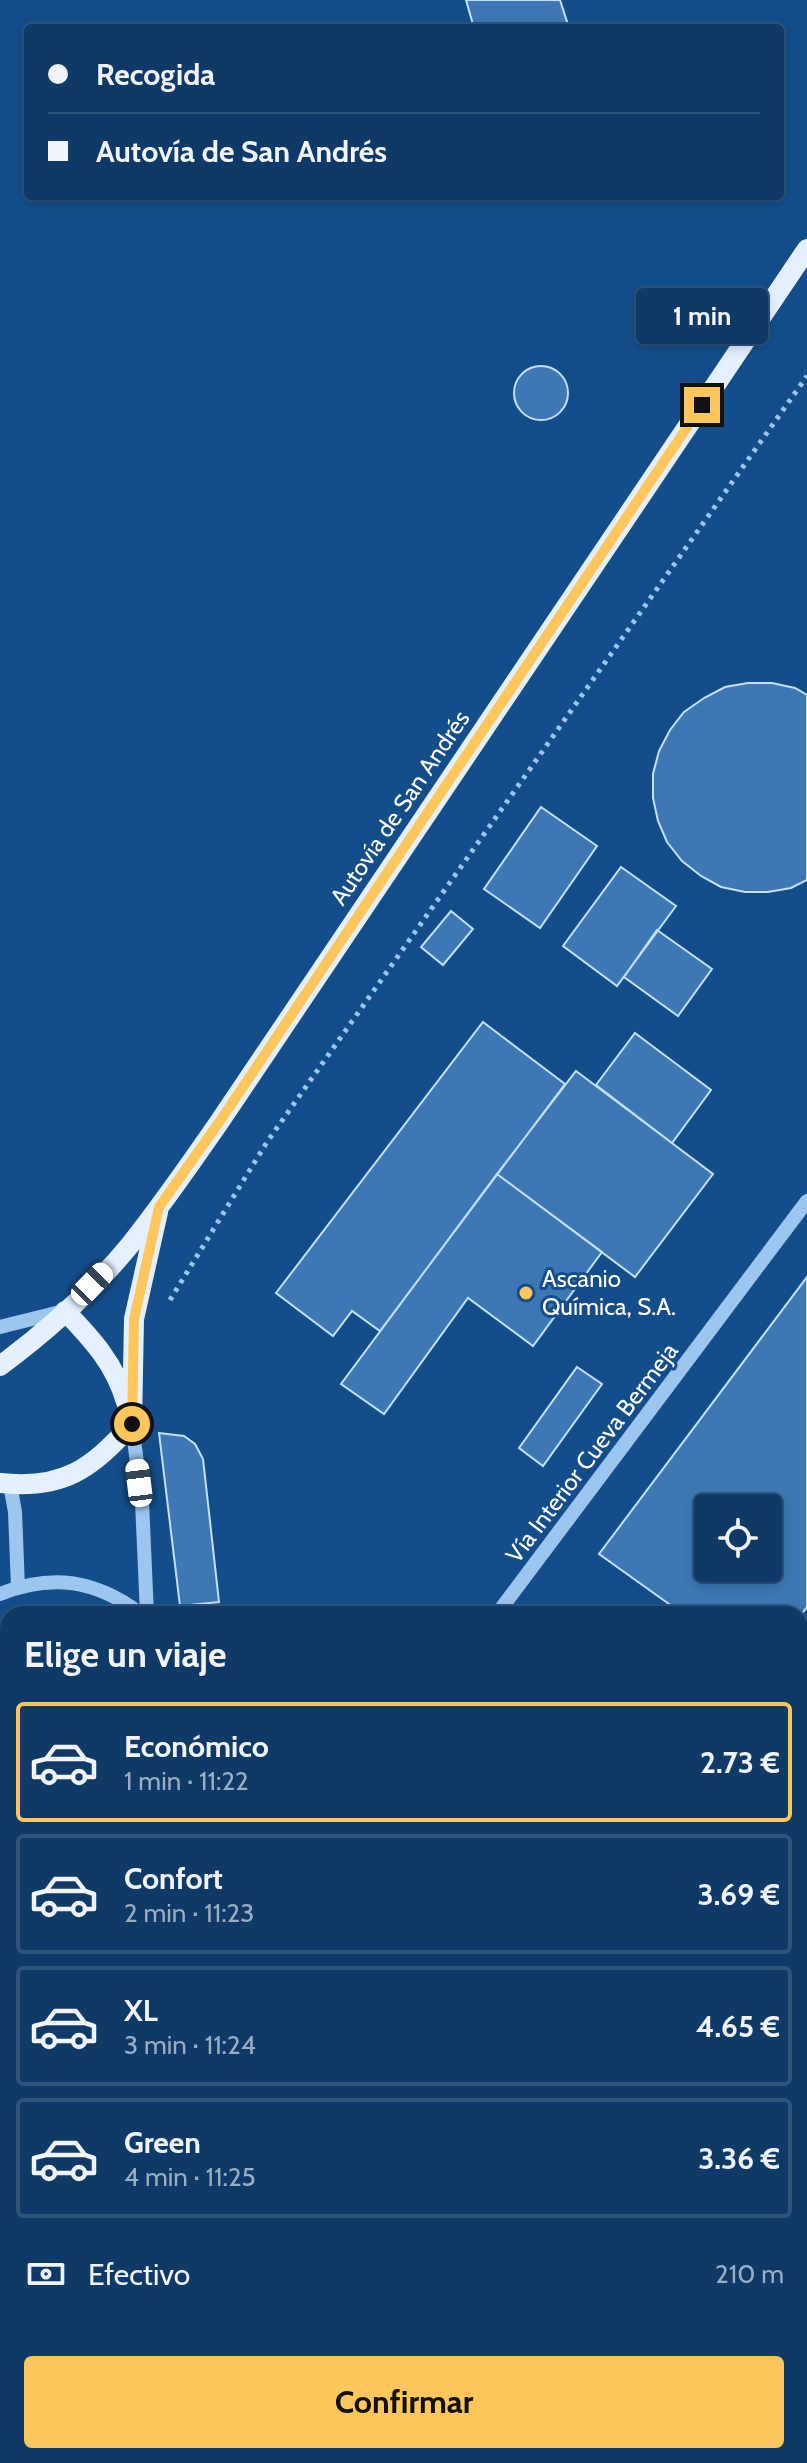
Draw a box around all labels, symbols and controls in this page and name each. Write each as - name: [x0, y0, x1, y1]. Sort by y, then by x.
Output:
- text: Recogida: [96, 56, 215, 93]
- text: Autovía de San Andrés: [96, 133, 387, 170]
- callout: 1 min: [636, 289, 768, 345]
- text: 1 min: [673, 300, 731, 332]
- route end: [684, 387, 720, 423]
- street label: Autovía de San Andrés: [324, 705, 475, 910]
- car: [67, 1258, 117, 1310]
- place label: Ascanio Química, S.A.: [542, 1264, 676, 1321]
- marker: Ascanio Química, S.A.: [517, 1284, 535, 1302]
- street label: Vía Interior Cueva Bermeja: [499, 1337, 684, 1568]
- route start: [114, 1406, 150, 1442]
- car: [124, 1458, 154, 1508]
- map controls: [694, 1494, 782, 1582]
- button: locate: [694, 1494, 782, 1582]
- text: Elige un viaje: [24, 1632, 227, 1676]
- icon: car: [28, 1726, 100, 1798]
- text: Económico: [124, 1728, 269, 1765]
- text: 2.73 €: [700, 1744, 780, 1781]
- text: 1 min · 11:22: [124, 1765, 249, 1797]
- icon: car: [28, 1858, 100, 1930]
- text: Confort: [124, 1860, 223, 1897]
- text: 3.69 €: [697, 1876, 780, 1913]
- text: 2 min · 11:23: [124, 1897, 254, 1929]
- icon: car: [28, 1990, 100, 2062]
- text: XL: [124, 1992, 158, 2029]
- text: 4.65 €: [696, 2008, 780, 2045]
- text: 3 min · 11:24: [124, 2029, 256, 2061]
- icon: car: [28, 2122, 100, 2194]
- text: Green: [124, 2124, 201, 2161]
- text: 3.36 €: [698, 2140, 780, 2177]
- text: 4 min · 11:25: [124, 2161, 256, 2193]
- icon: cash: [24, 2252, 68, 2296]
- text: Efectivo: [88, 2256, 190, 2293]
- text: 210 m: [715, 2258, 784, 2290]
- button: Confirmar: [24, 2356, 784, 2448]

